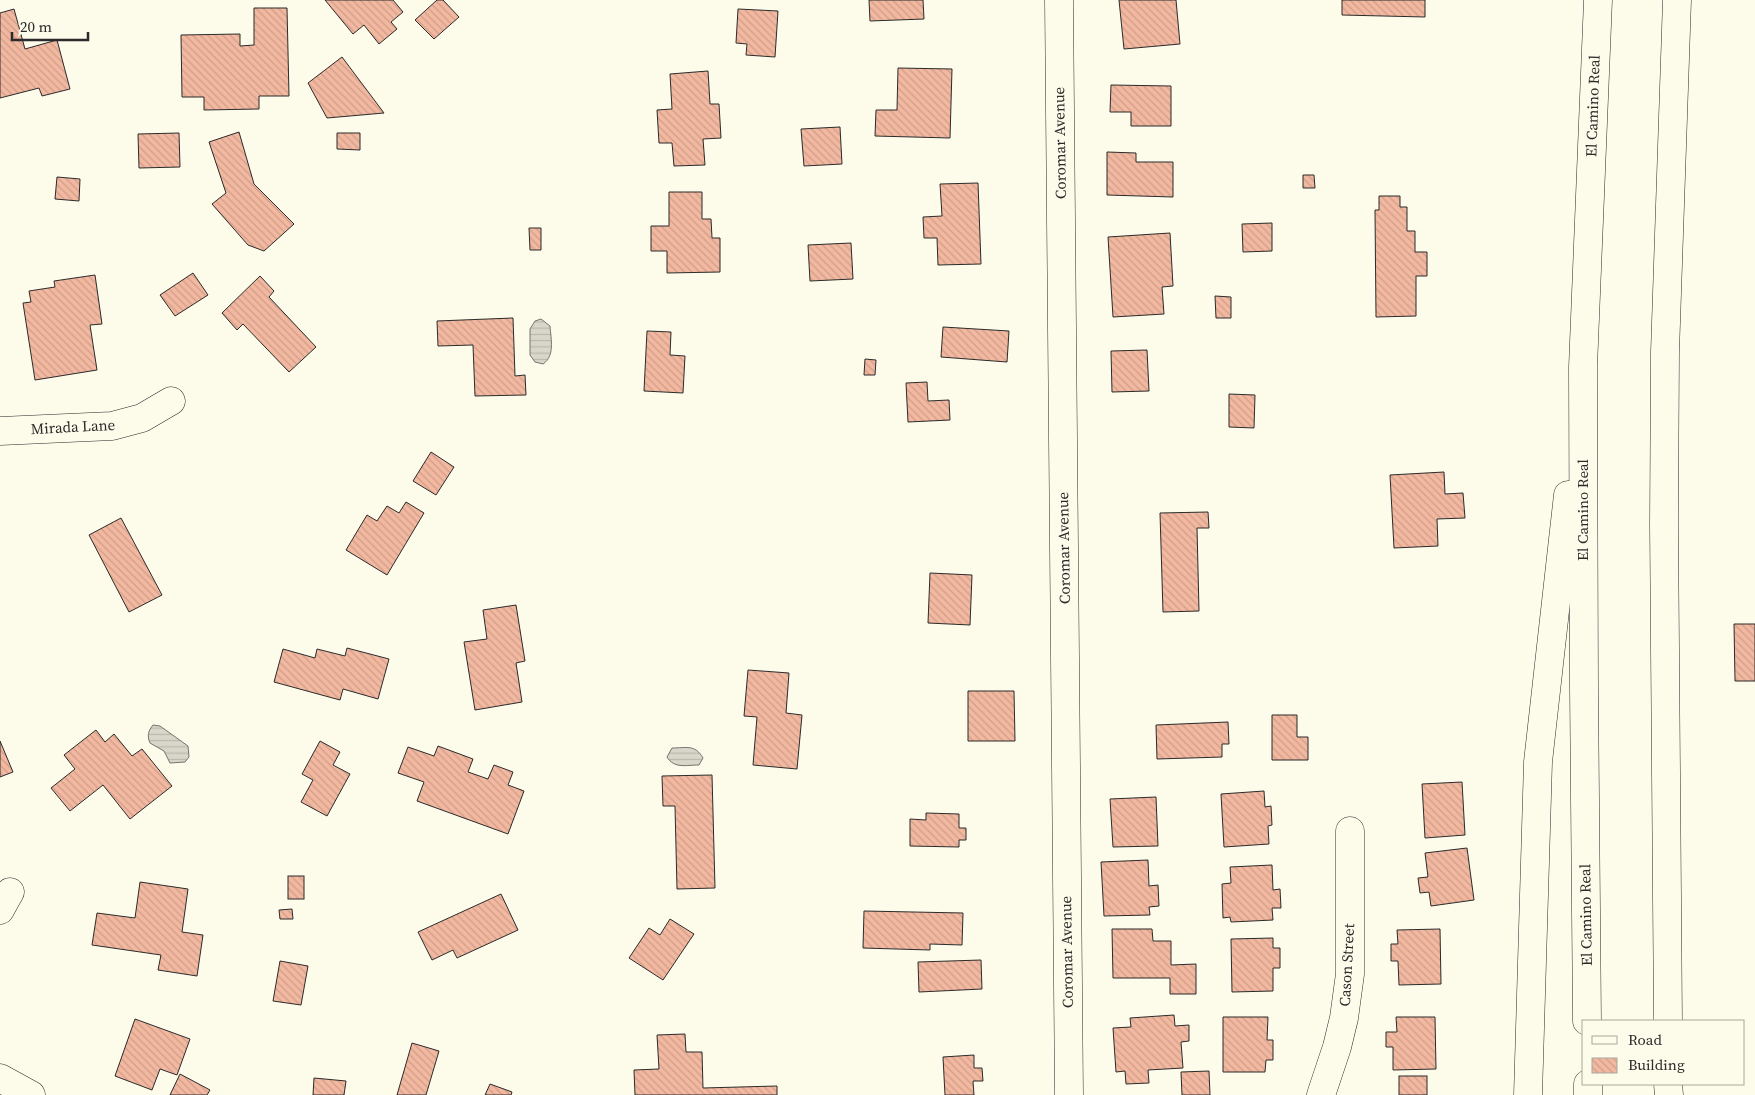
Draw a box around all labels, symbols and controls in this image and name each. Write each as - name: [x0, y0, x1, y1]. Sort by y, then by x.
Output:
- scale bar: [12, 10, 89, 42]
- text: 20 m: [20, 16, 52, 37]
- street label: El Camino Real: [1580, 54, 1605, 157]
- street label: Coromar Avenue: [1048, 86, 1071, 199]
- street label: Mirada Lane: [30, 414, 116, 439]
- street label: El Camino Real: [1572, 458, 1593, 561]
- street label: Coromar Avenue: [1052, 491, 1075, 604]
- street label: El Camino Real: [1574, 863, 1597, 966]
- street label: Coromar Avenue: [1055, 895, 1078, 1008]
- street label: Cason Street: [1334, 923, 1359, 1007]
- legend: [1582, 1020, 1745, 1085]
- text: Road: [1628, 1029, 1662, 1050]
- text: Building: [1628, 1054, 1685, 1075]

